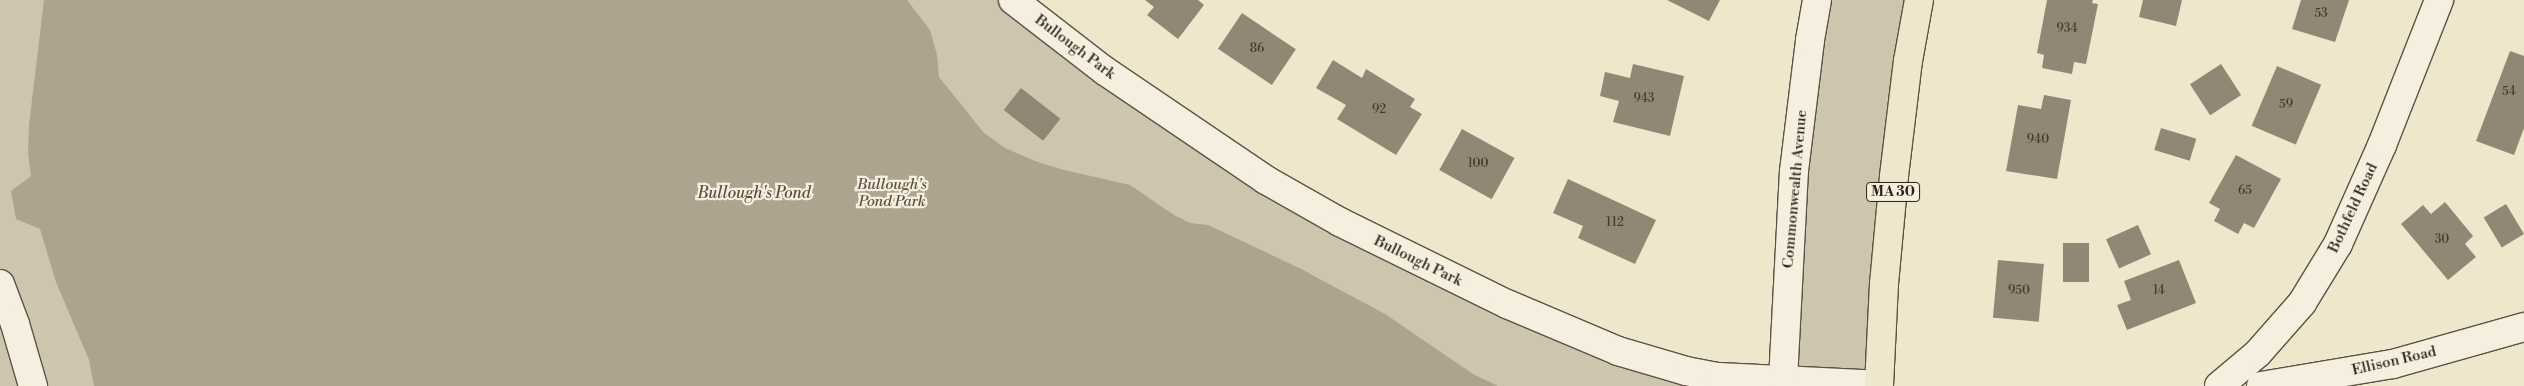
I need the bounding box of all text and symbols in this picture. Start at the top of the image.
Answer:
house number: 53 [2314,7,2328,21]
street label: Bullough Park [1031,11,1119,83]
house number: 934 [2056,22,2078,36]
house number: 86 [1250,42,1264,56]
house number: 54 [2502,85,2516,99]
house number: 943 [1634,92,1654,106]
house number: 59 [2279,98,2293,112]
house number: 92 [1372,103,1386,117]
street label: Commonwealth Avenue [1779,109,1811,269]
house number: 940 [2027,133,2049,147]
house number: 100 [1468,157,1488,171]
street label: Bothfeld Road [2324,160,2382,256]
park label: Bullough's Pond Park [857,175,927,210]
road number: MA 30 [1866,180,1920,203]
water label: Bullough's Pond [697,183,811,203]
house number: 65 [2238,184,2252,198]
house number: 112 [1606,216,1624,230]
street label: Bullough Park [1371,232,1465,290]
house number: 30 [2435,233,2449,247]
house number: 950 [2008,284,2030,298]
house number: 14 [2153,284,2165,298]
street label: Ellison Road [2350,343,2438,379]

